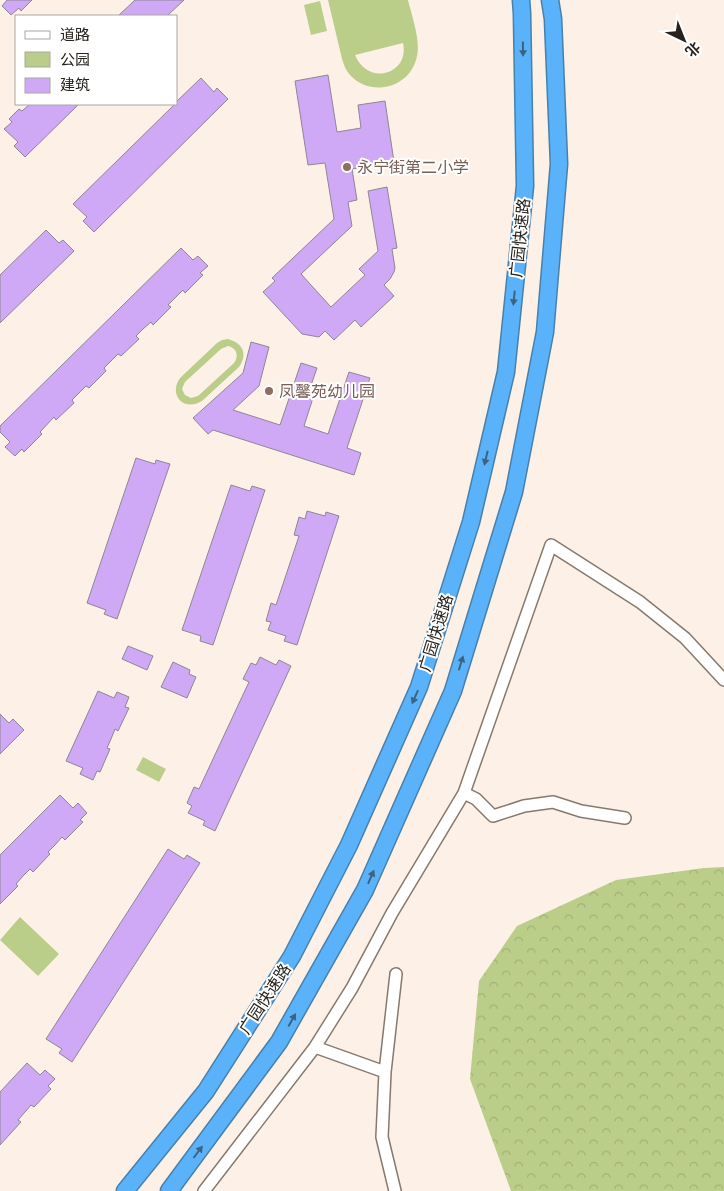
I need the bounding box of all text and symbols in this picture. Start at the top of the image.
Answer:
legend [15,15,178,105]
north arrow [659,15,709,65]
text: 道路 [60,25,90,45]
text: 北 [682,38,704,61]
one-way arrow [519,41,527,57]
text: 公园 [60,50,90,70]
text: 建筑 [60,75,90,95]
place label: 永宁街第二小学 [357,157,469,178]
marker: 永宁街第二小学 [341,161,353,173]
street label: 广园快速路 [505,197,535,279]
one-way arrow [510,290,518,306]
place label: 凤馨苑幼儿园 [279,381,375,402]
marker: 凤馨苑幼儿园 [263,385,275,397]
one-way arrow [482,450,490,465]
street label: 广园快速路 [414,592,458,674]
one-way arrow [458,656,466,671]
one-way arrow [410,690,418,704]
one-way arrow [367,870,375,884]
street label: 广园快速路 [234,960,296,1038]
one-way arrow [288,1013,297,1026]
one-way arrow [193,1145,203,1159]

